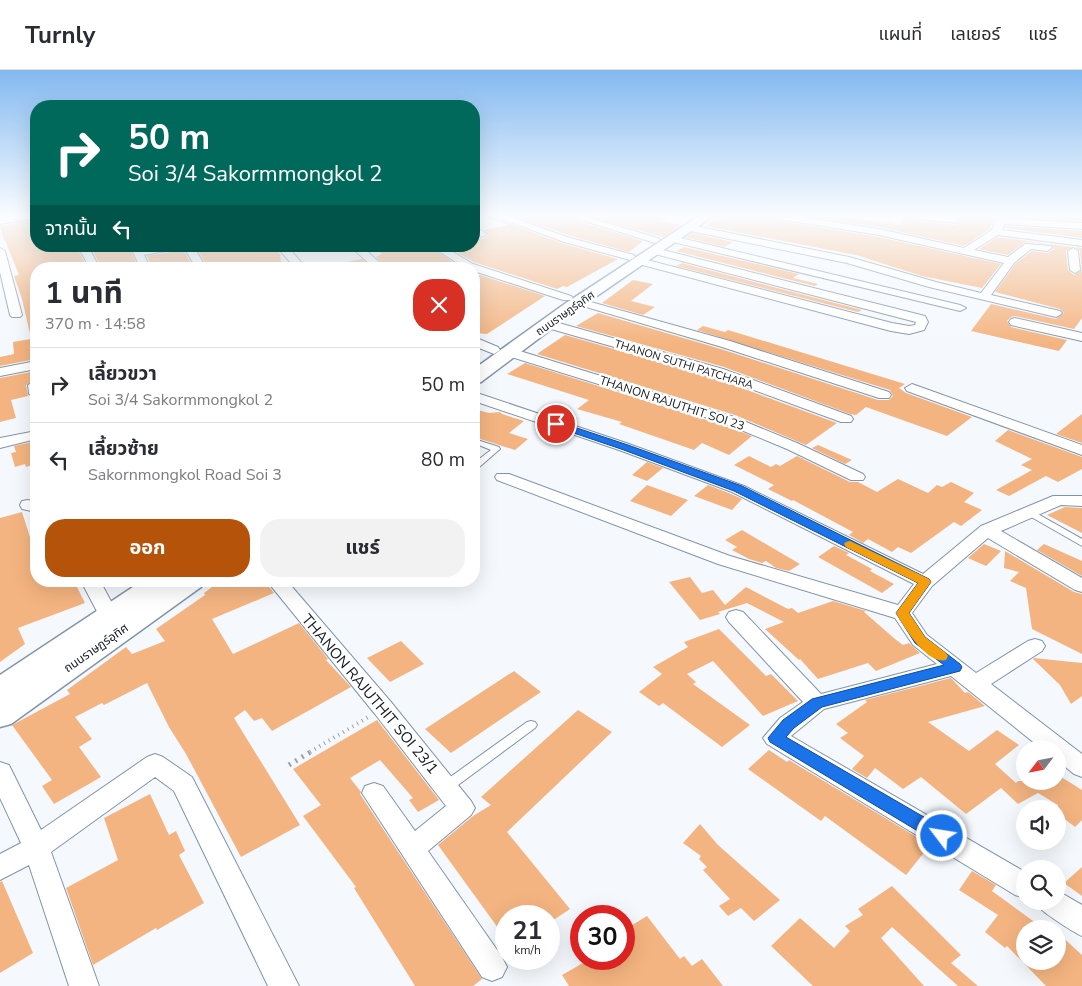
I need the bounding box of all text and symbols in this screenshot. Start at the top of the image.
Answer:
text: Turnly [25,19,95,51]
text: แผนที่ [878,22,922,46]
text: เลเยอร์ [950,22,1000,46]
text: แชร์ [1028,22,1057,46]
text: 50 m [128,114,210,161]
icon: right [45,120,110,185]
text: Soi 3/4 Sakormmongkol 2 [128,159,382,189]
icon: left [108,215,136,243]
text: จากนั้น [45,216,98,242]
text: 1 นาที [45,273,123,314]
button: close [413,279,465,331]
street label: ถนนราษฏร์อุทิศ [533,287,598,339]
text: 370 m · 14:58 [45,313,146,335]
street label: THANON SUTHI PATCHARA [613,336,755,393]
text: เลี้ยวขวา [88,361,157,387]
icon: right [45,371,73,399]
text: 50 m [421,372,465,398]
street label: THANON RAJUTHIT SOI 23 [597,372,747,434]
text: Soi 3/4 Sakormmongkol 2 [88,389,273,411]
pin [535,403,577,445]
icon: arrive [542,410,570,438]
text: เลี้ยวซ้าย [88,436,159,462]
icon: left [45,446,73,474]
text: 80 m [421,447,465,473]
text: Sakornmongkol Road Soi 3 [88,464,282,486]
button: ออก [45,519,250,577]
button: แชร์ [260,519,465,577]
street label: THANON RAJUTHIT SOI 23/1 [297,610,443,778]
street label: ถนนราษฏร์อุทิศ [61,620,131,676]
north arrow [1016,740,1066,790]
map controls [1016,740,1066,970]
button: sound [1016,800,1066,850]
position arrow [915,809,967,861]
button: search [1016,860,1066,910]
speed limit sign: 30 [570,905,635,970]
text: 21 [512,914,543,948]
button: layers [1016,920,1066,970]
text: km/h [514,942,541,958]

